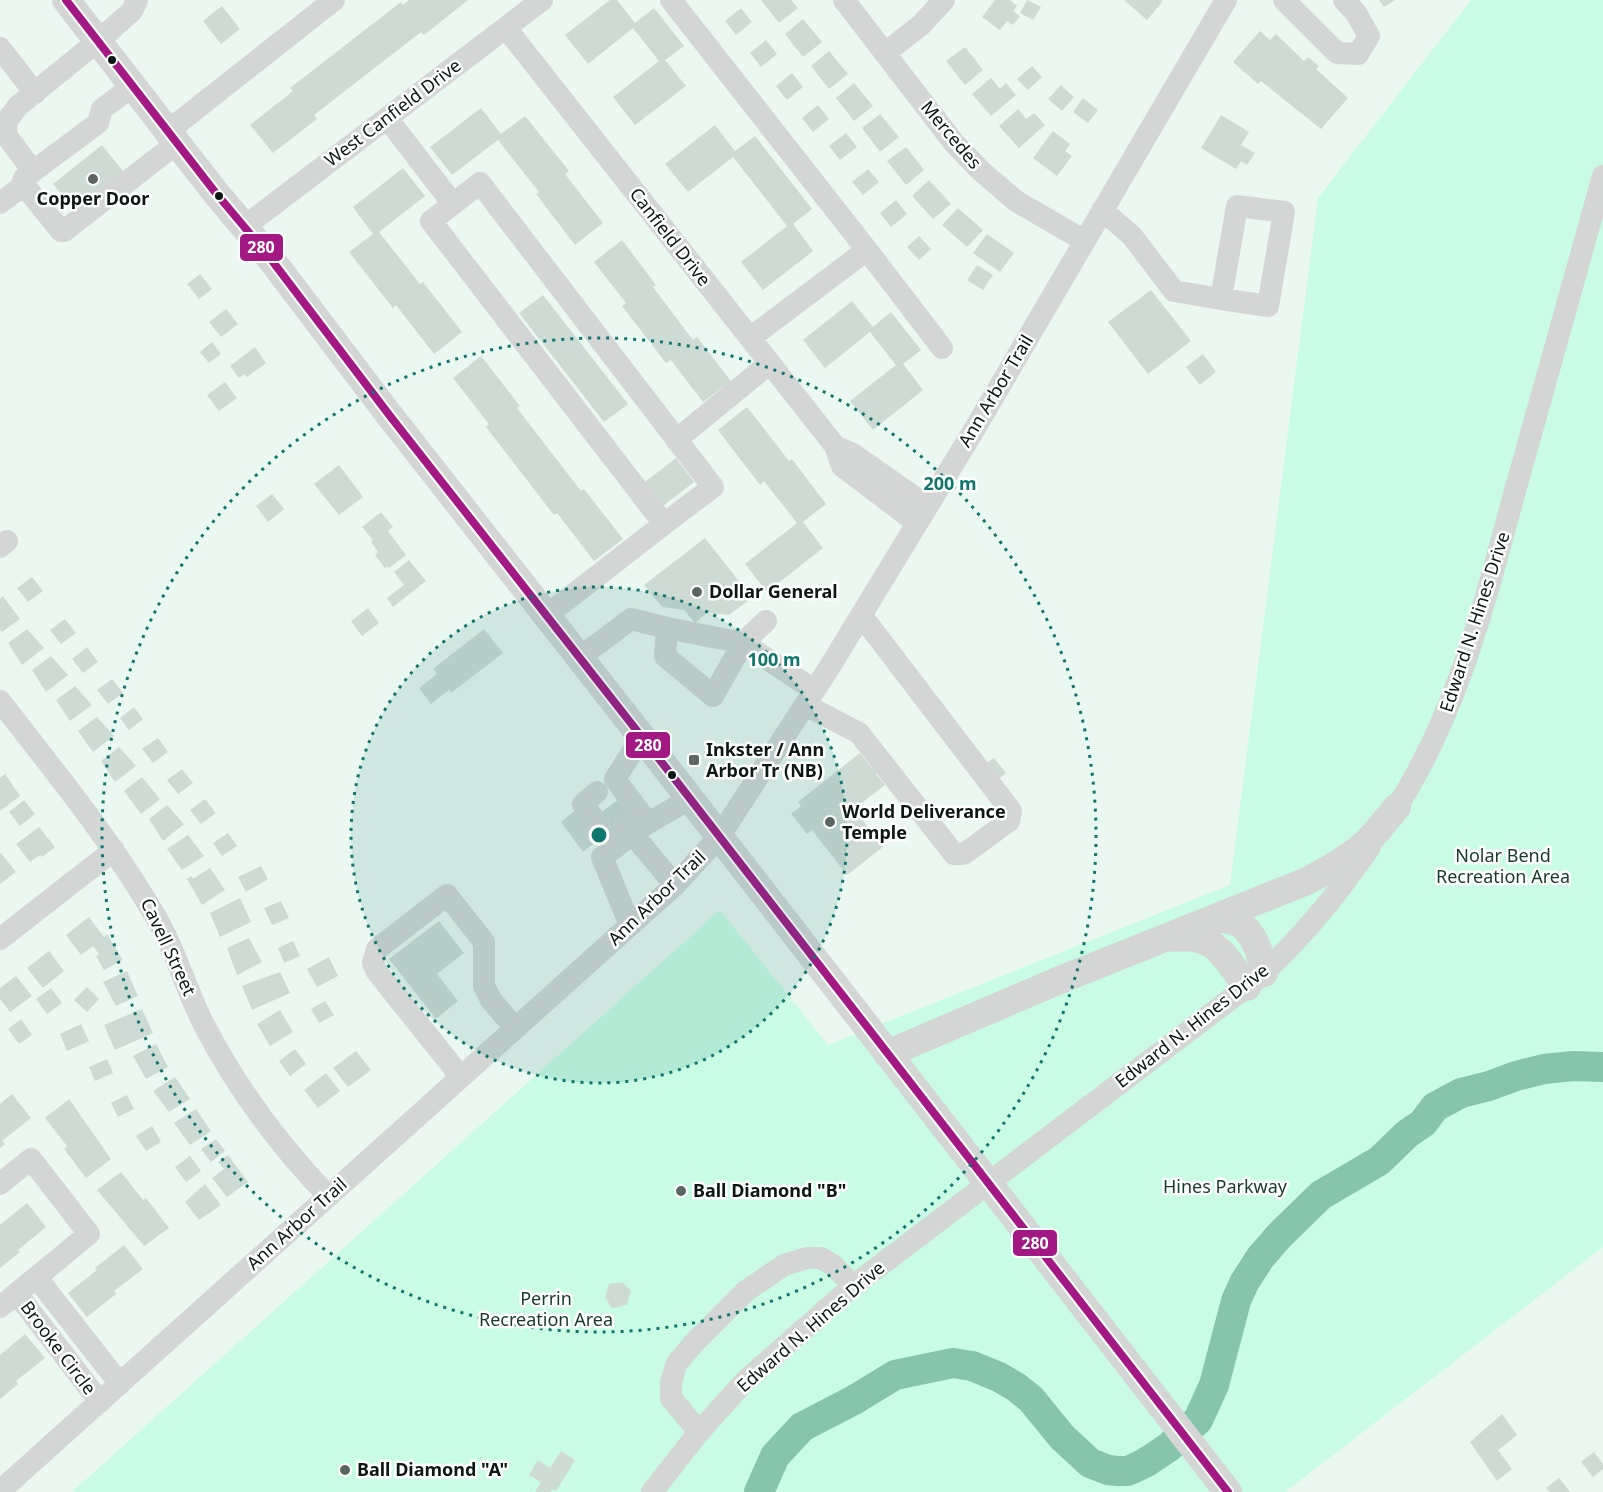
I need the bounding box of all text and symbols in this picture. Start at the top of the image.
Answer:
street label: West Canfield Drive [319,53,465,171]
unlabelled marker [106,54,118,66]
street label: Mercedes [916,95,987,174]
marker: Copper Door [86,172,100,186]
street label: Canfield Drive [625,182,717,290]
place label: Copper Door [37,186,149,210]
unlabelled marker [213,190,225,202]
line badge: 280 [239,233,284,262]
text: 280 [247,236,275,258]
street label: Ann Arbor Trail [952,330,1038,451]
text: 200 m [923,471,977,495]
street label: Edward N. Hines Drive [1434,528,1515,715]
place label: Dollar General [709,579,838,603]
marker: Dollar General [690,585,704,599]
text: 100 m [747,647,801,671]
line badge: 280 [625,731,671,759]
text: 280 [634,734,662,756]
place label: Inkster / Ann Arbor Tr (NB) [706,737,824,782]
marker: Inkster / Ann Arbor Tr (NB) [687,753,701,767]
unlabelled marker [666,769,678,781]
place label: World Deliverance Temple [842,799,1006,844]
marker: World Deliverance Temple [823,815,837,829]
centre of rings [589,825,609,845]
park label: Nolar Bend Recreation Area [1436,843,1570,888]
street label: Ann Arbor Trail [602,845,710,950]
street label: Cavell Street [136,894,202,1000]
street label: Edward N. Hines Drive [1110,958,1273,1093]
street label: Ann Arbor Trail [241,1172,352,1275]
park label: Hines Parkway [1163,1174,1288,1198]
place label: Ball Diamond "B" [693,1178,846,1202]
marker: Ball Diamond "B" [674,1184,688,1198]
line badge: 280 [1012,1229,1058,1257]
text: 280 [1021,1232,1049,1254]
street label: Edward N. Hines Drive [731,1255,889,1397]
park label: Perrin Recreation Area [479,1286,613,1331]
street label: Brooke Circle [16,1296,102,1399]
place label: Ball Diamond "A" [357,1457,508,1481]
marker: Ball Diamond "A" [338,1463,352,1477]

